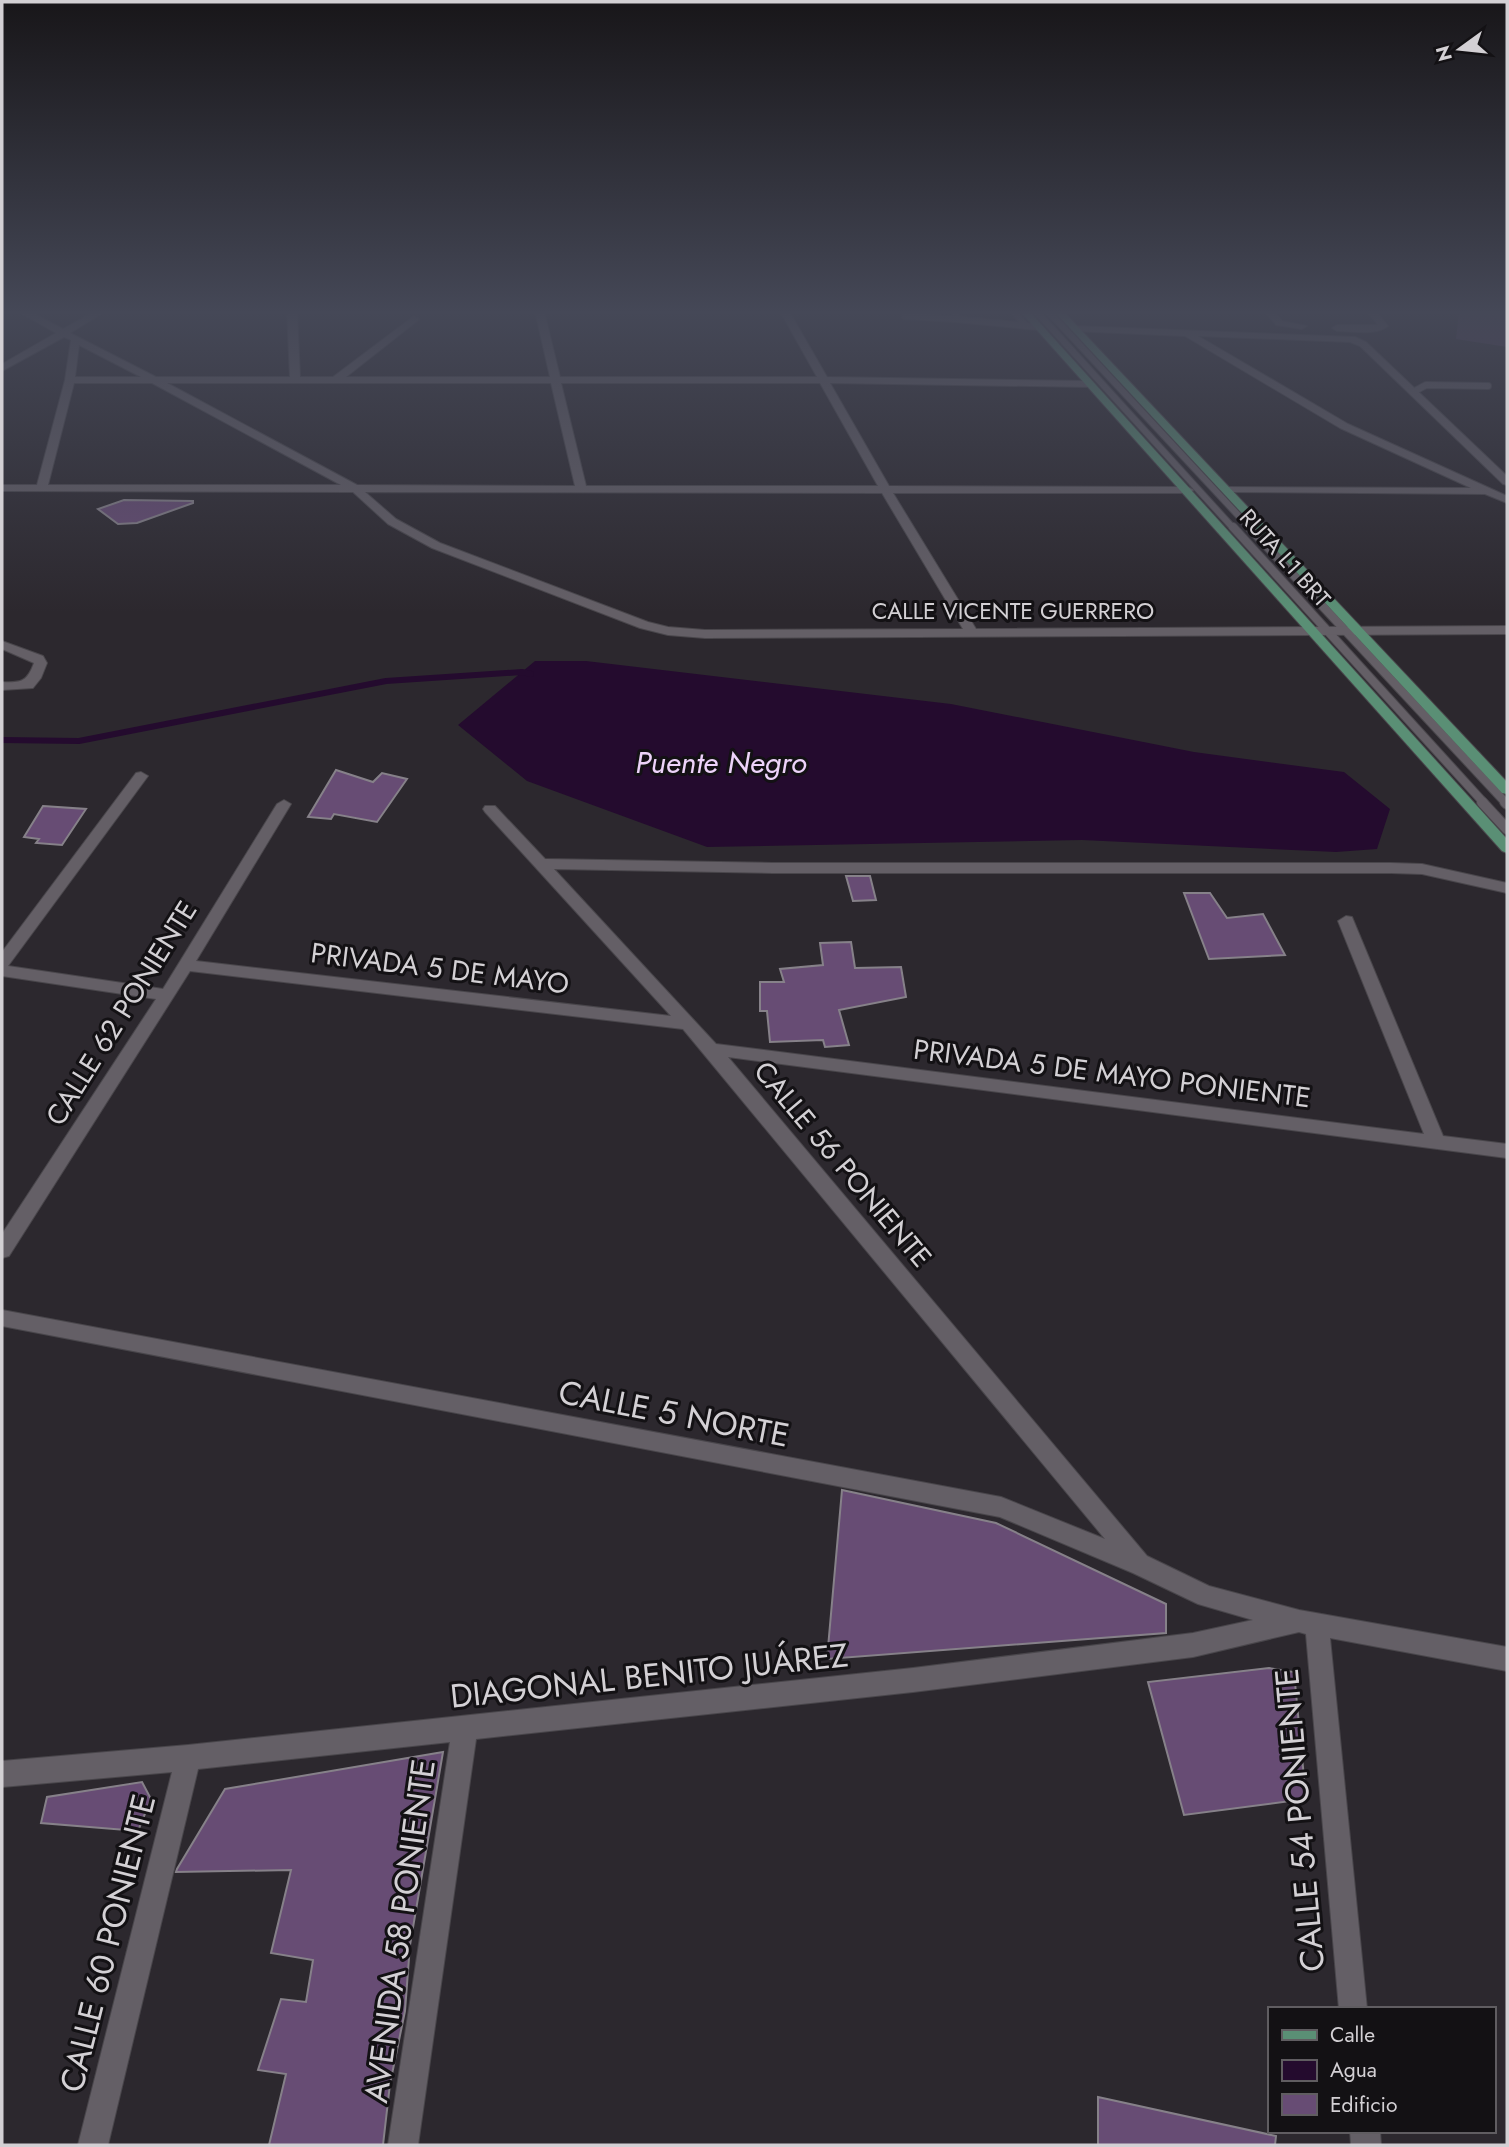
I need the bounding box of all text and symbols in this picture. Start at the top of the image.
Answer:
north arrow [1425,14,1495,84]
text: N [1429,42,1459,64]
street label: RUTA L1 BRT [1232,501,1339,615]
street label: CALLE VICENTE GUERRERO [872,594,1154,628]
water label: Puente Negro [635,741,807,784]
street label: CALLE 62 PONIENTE [36,893,207,1134]
street label: PRIVADA 5 DE MAYO [309,932,571,1005]
street label: PRIVADA 5 DE MAYO PONIENTE [911,1029,1313,1118]
street label: CALLE 56 PONIENTE [744,1052,941,1276]
street label: CALLE 5 NORTE [555,1368,793,1459]
street label: DIAGONAL BENITO JUÁREZ [448,1631,850,1720]
street label: CALLE 54 PONIENTE [1263,1666,1336,1974]
street label: AVENIDA 58 PONIENTE [352,1756,447,2106]
street label: CALLE 60 PONIENTE [48,1789,167,2097]
legend [1268,2007,1495,2133]
text: Calle [1330,2020,1375,2050]
text: Agua [1330,2055,1377,2085]
text: Edificio [1330,2090,1397,2120]

